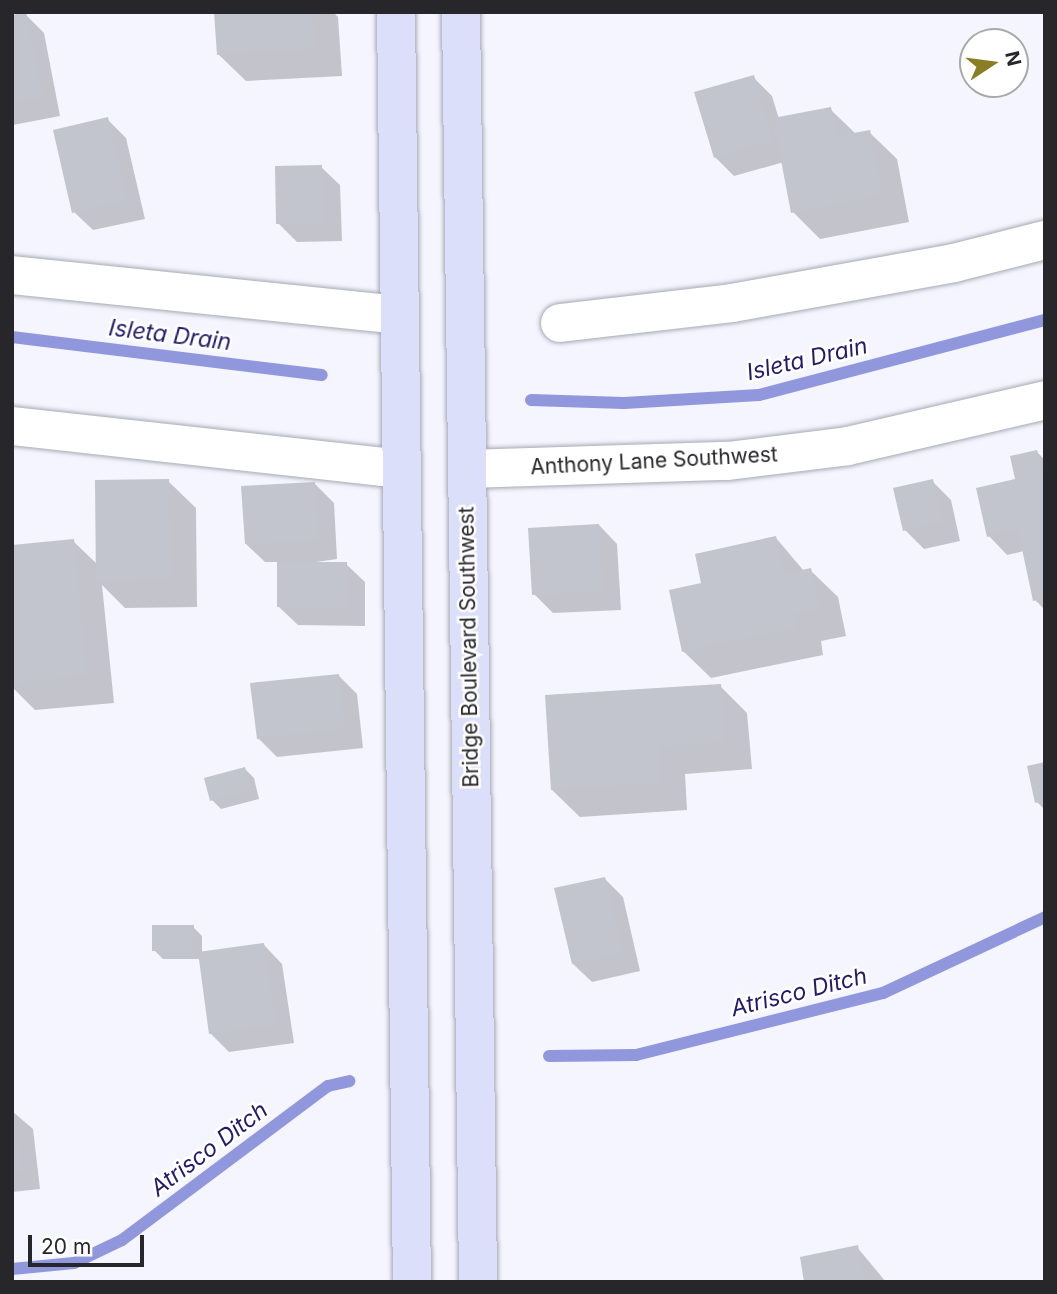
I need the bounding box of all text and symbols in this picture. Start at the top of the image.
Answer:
north arrow [959,28,1029,98]
text: N [1000,49,1026,68]
water label: Isleta Drain [107,314,233,356]
water label: Isleta Drain [744,332,870,386]
street label: Anthony Lane Southwest [530,442,778,480]
street label: Bridge Boulevard Southwest [454,506,484,788]
water label: Atrisco Ditch [728,962,870,1022]
water label: Atrisco Ditch [145,1096,273,1202]
scale bar [32,1220,147,1264]
text: 20 m [41,1234,91,1259]

